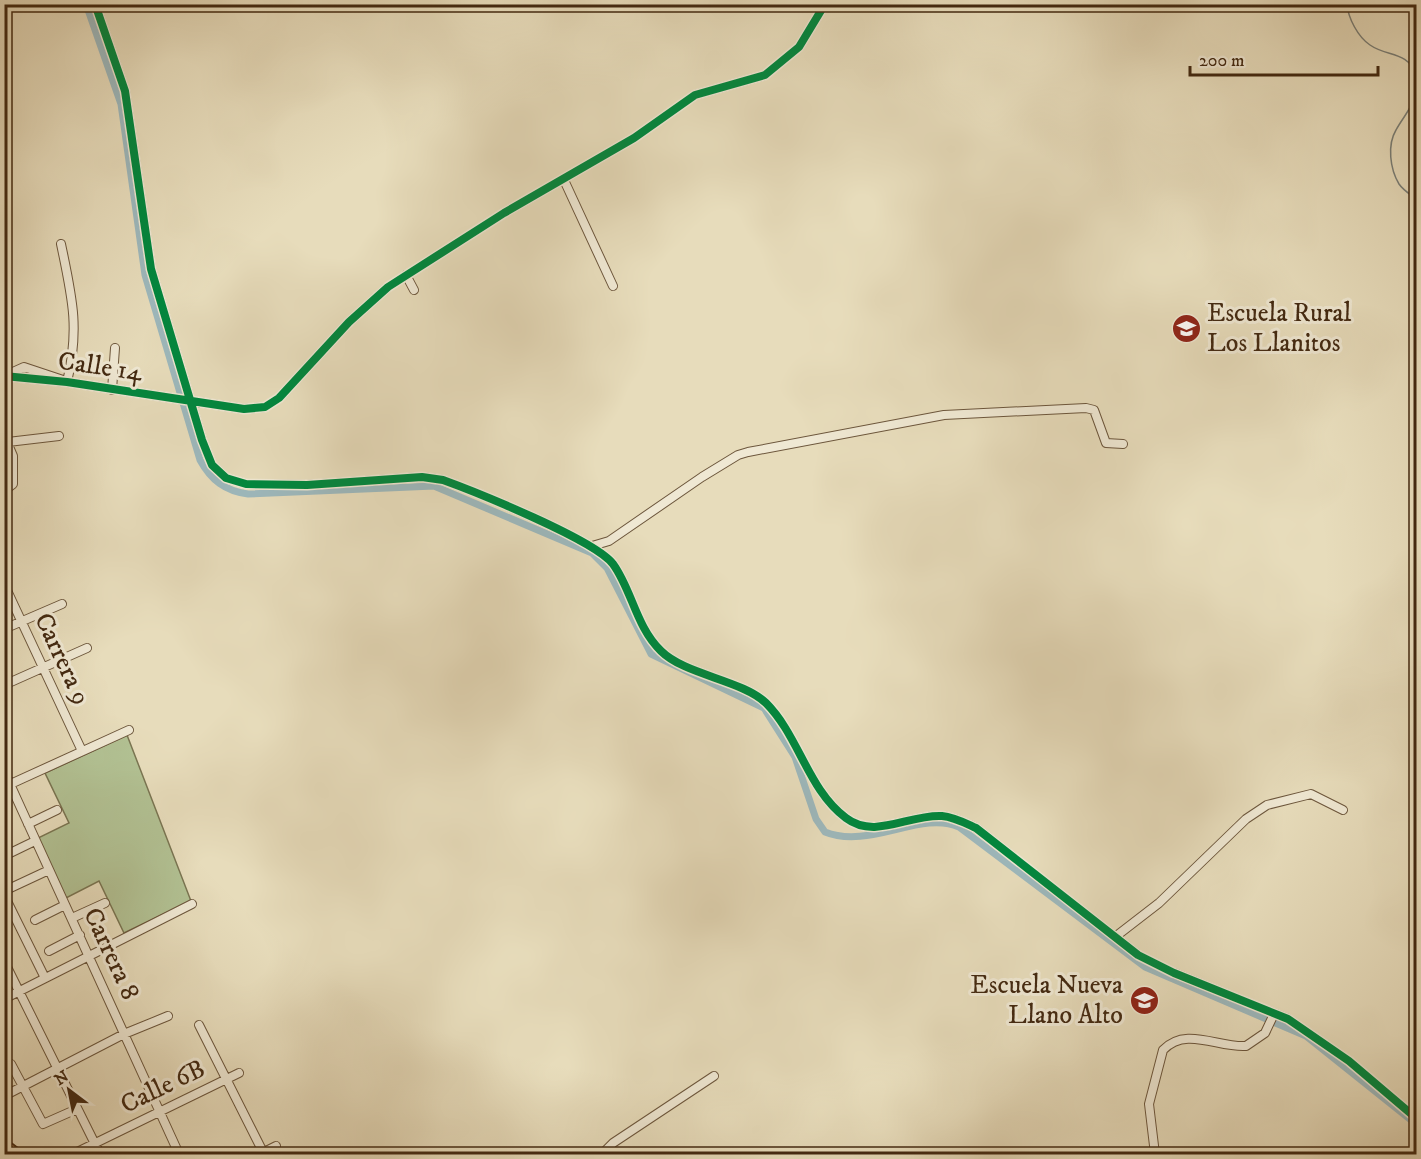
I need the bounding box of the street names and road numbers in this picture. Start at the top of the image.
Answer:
street label: Calle 14 [56,345,145,389]
street label: Carrera 9 [26,608,98,710]
street label: Carrera 8 [75,903,147,1005]
street label: Calle 6B [115,1052,211,1122]

